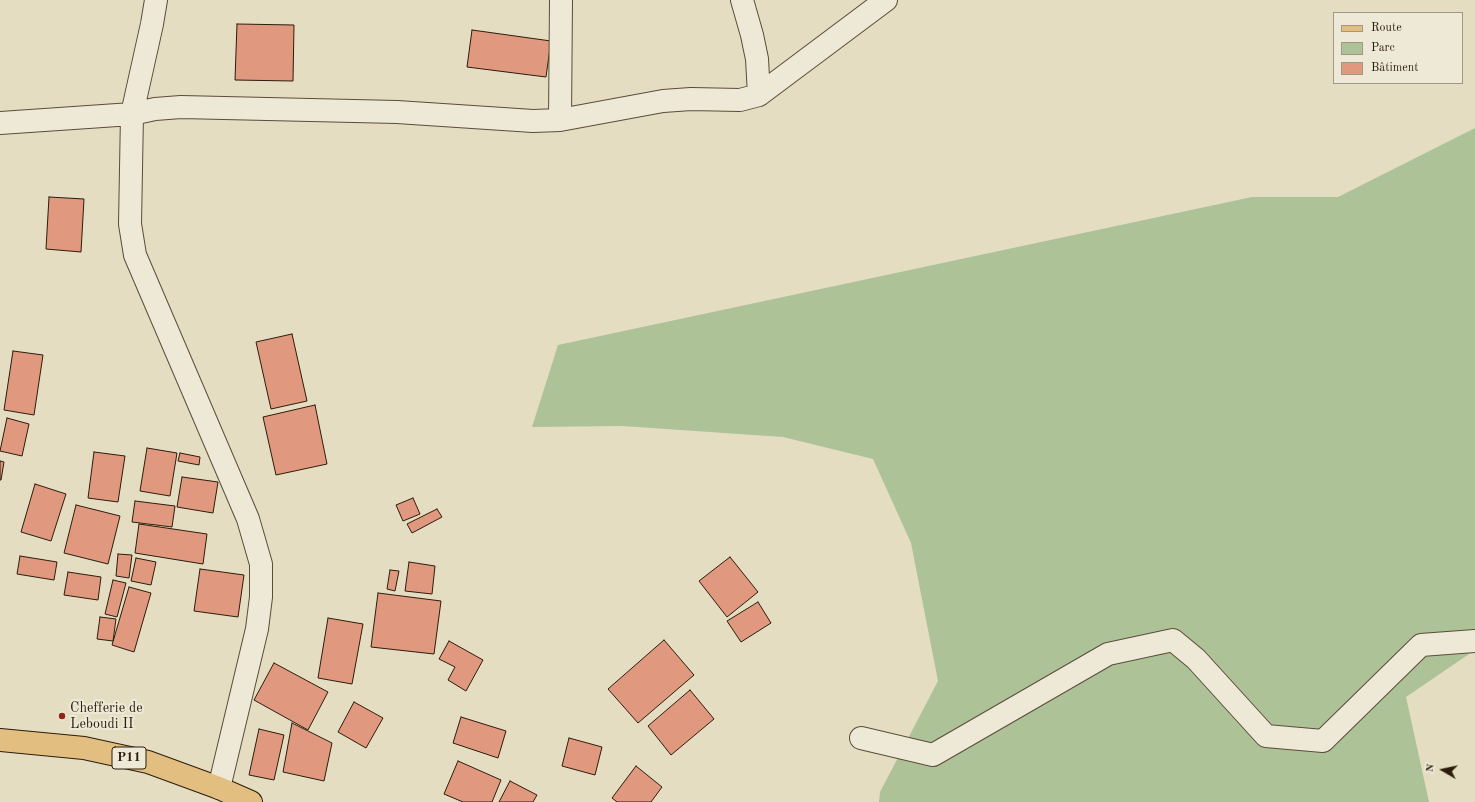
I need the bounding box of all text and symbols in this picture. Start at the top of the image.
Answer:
legend [1333,12,1463,84]
text: Route [1371,22,1402,34]
text: Parc [1371,42,1395,54]
text: Bâtiment [1371,62,1418,74]
place label: Chefferie de Leboudi II [70,700,143,732]
marker: Chefferie de Leboudi II [57,711,67,721]
road number: P11 [112,747,146,769]
north arrow [1423,750,1463,790]
text: N [1425,763,1437,773]

